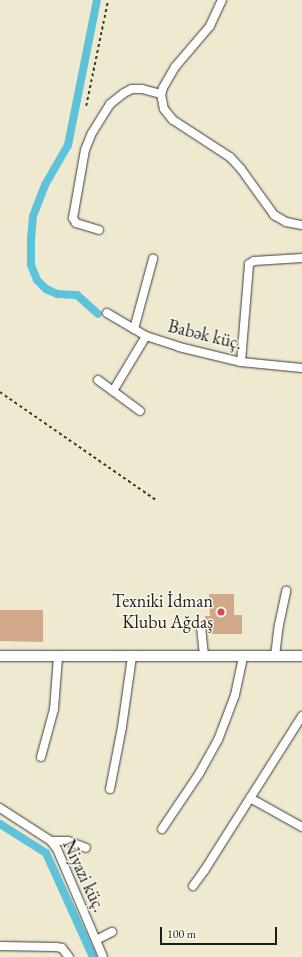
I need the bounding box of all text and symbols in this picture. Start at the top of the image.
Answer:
street label: Babək küç. [166,315,244,355]
place label: Texniki İdman Klubu Ağdaş [112,591,213,634]
marker: Texniki İdman Klubu Ağdaş [216,607,226,617]
street label: Niyazi küç. [58,836,110,916]
scale bar [162,919,279,945]
text: 100 m [167,926,196,942]

